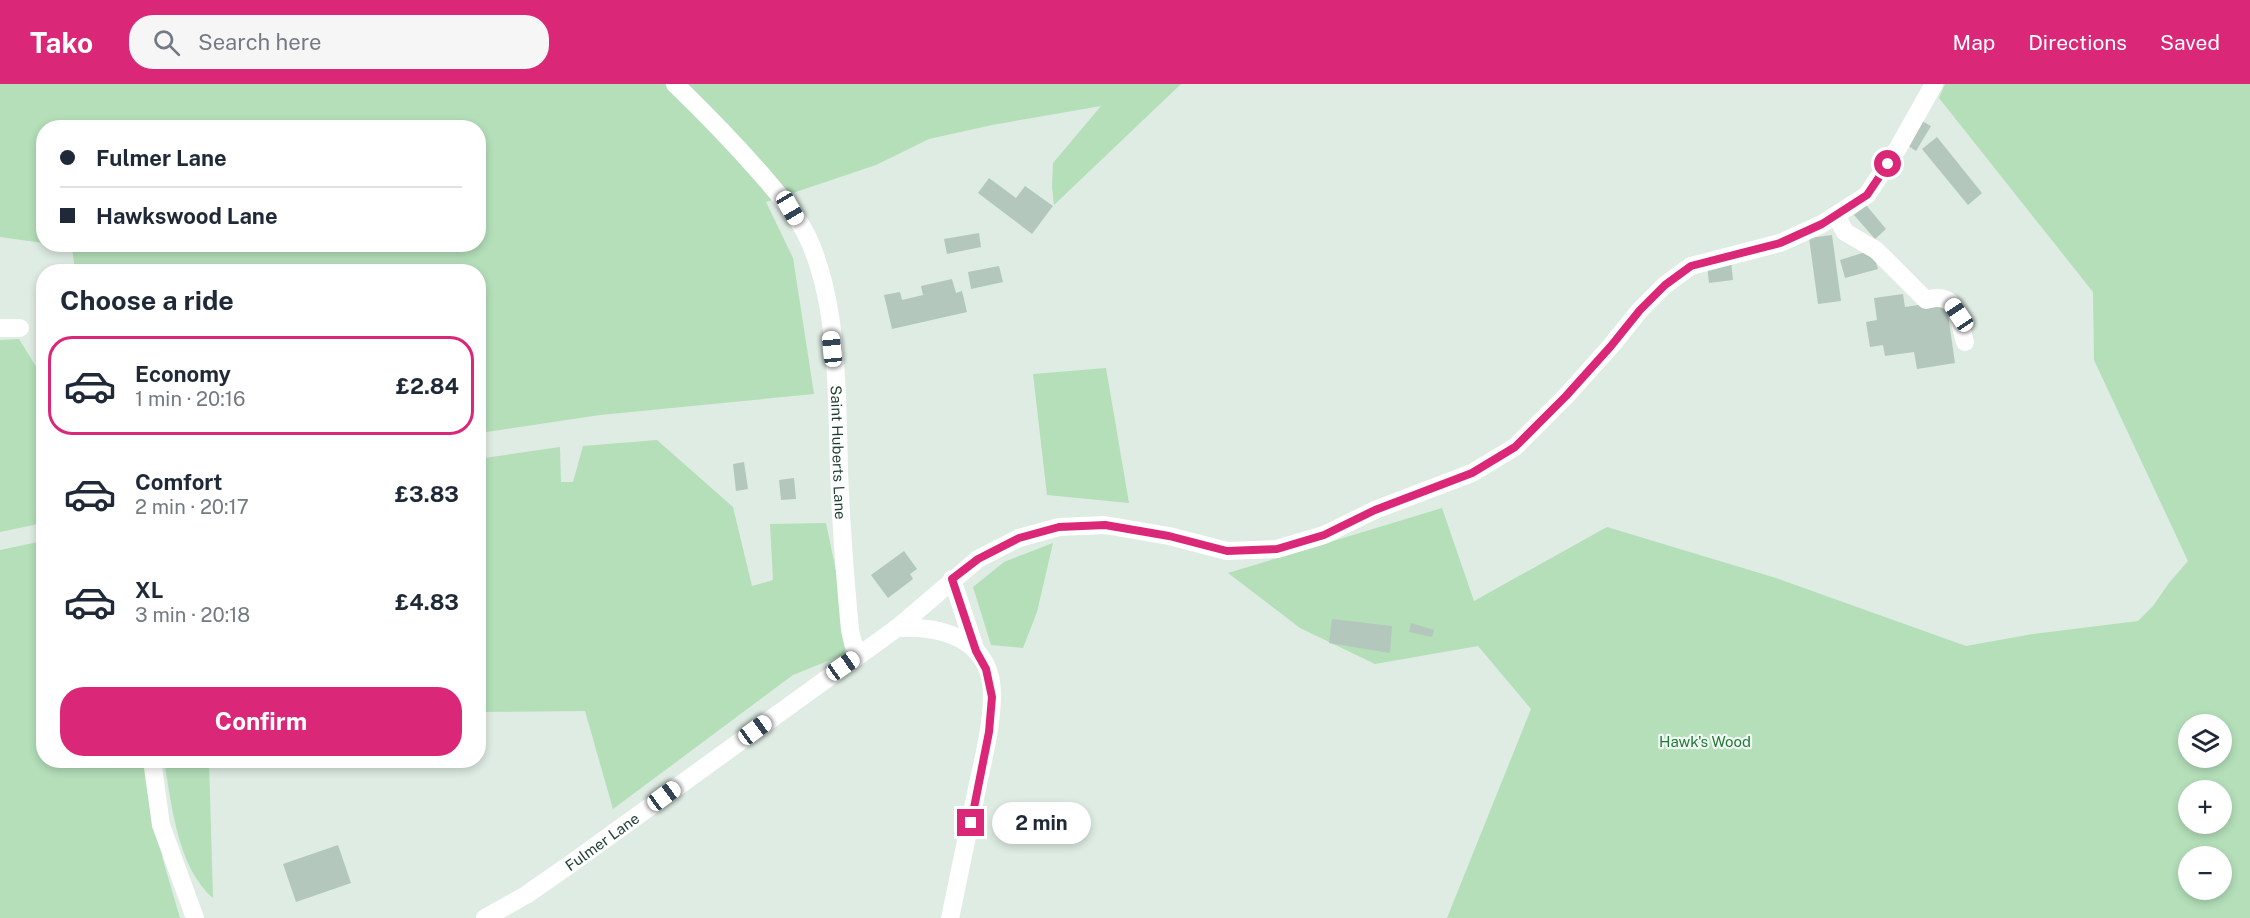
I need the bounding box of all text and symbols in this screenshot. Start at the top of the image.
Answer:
search box [129,15,549,69]
text: Tako [30,26,93,59]
icon: search [150,26,183,59]
text: Search here [198,29,322,55]
text: Map [1953,30,1995,55]
text: Directions [2028,30,2127,55]
text: Saved [2160,30,2220,55]
text: Fulmer Lane [96,145,227,171]
route start [1874,150,1901,177]
car [773,188,807,228]
text: Hawkswood Lane [96,203,278,229]
text: Choose a ride [60,284,234,316]
car [1941,295,1977,335]
car [821,330,843,368]
icon: car [63,359,117,413]
text: Economy [135,361,231,387]
text: £2.84 [396,373,459,399]
street label: Saint Huberts Lane [828,385,850,520]
text: 1 min · 20:16 [135,387,245,411]
icon: car [63,467,117,521]
text: Comfort [135,469,222,495]
text: £3.83 [395,481,459,507]
text: 2 min · 20:17 [135,495,249,519]
icon: car [63,575,117,629]
text: XL [135,577,163,603]
text: £4.83 [395,589,459,615]
text: 3 min · 20:18 [135,603,250,627]
car [823,648,863,684]
button: Confirm [60,687,462,756]
car [735,712,775,748]
map controls [2178,714,2232,900]
button: layers [2178,714,2232,768]
park label: Hawk's Wood [1659,733,1751,750]
car [644,778,684,814]
button: + [2178,780,2232,834]
callout: 2 min [992,802,1091,844]
street label: Fulmer Lane [562,809,642,874]
route end [957,809,984,836]
text: 2 min [1015,811,1068,835]
button: − [2178,846,2232,900]

